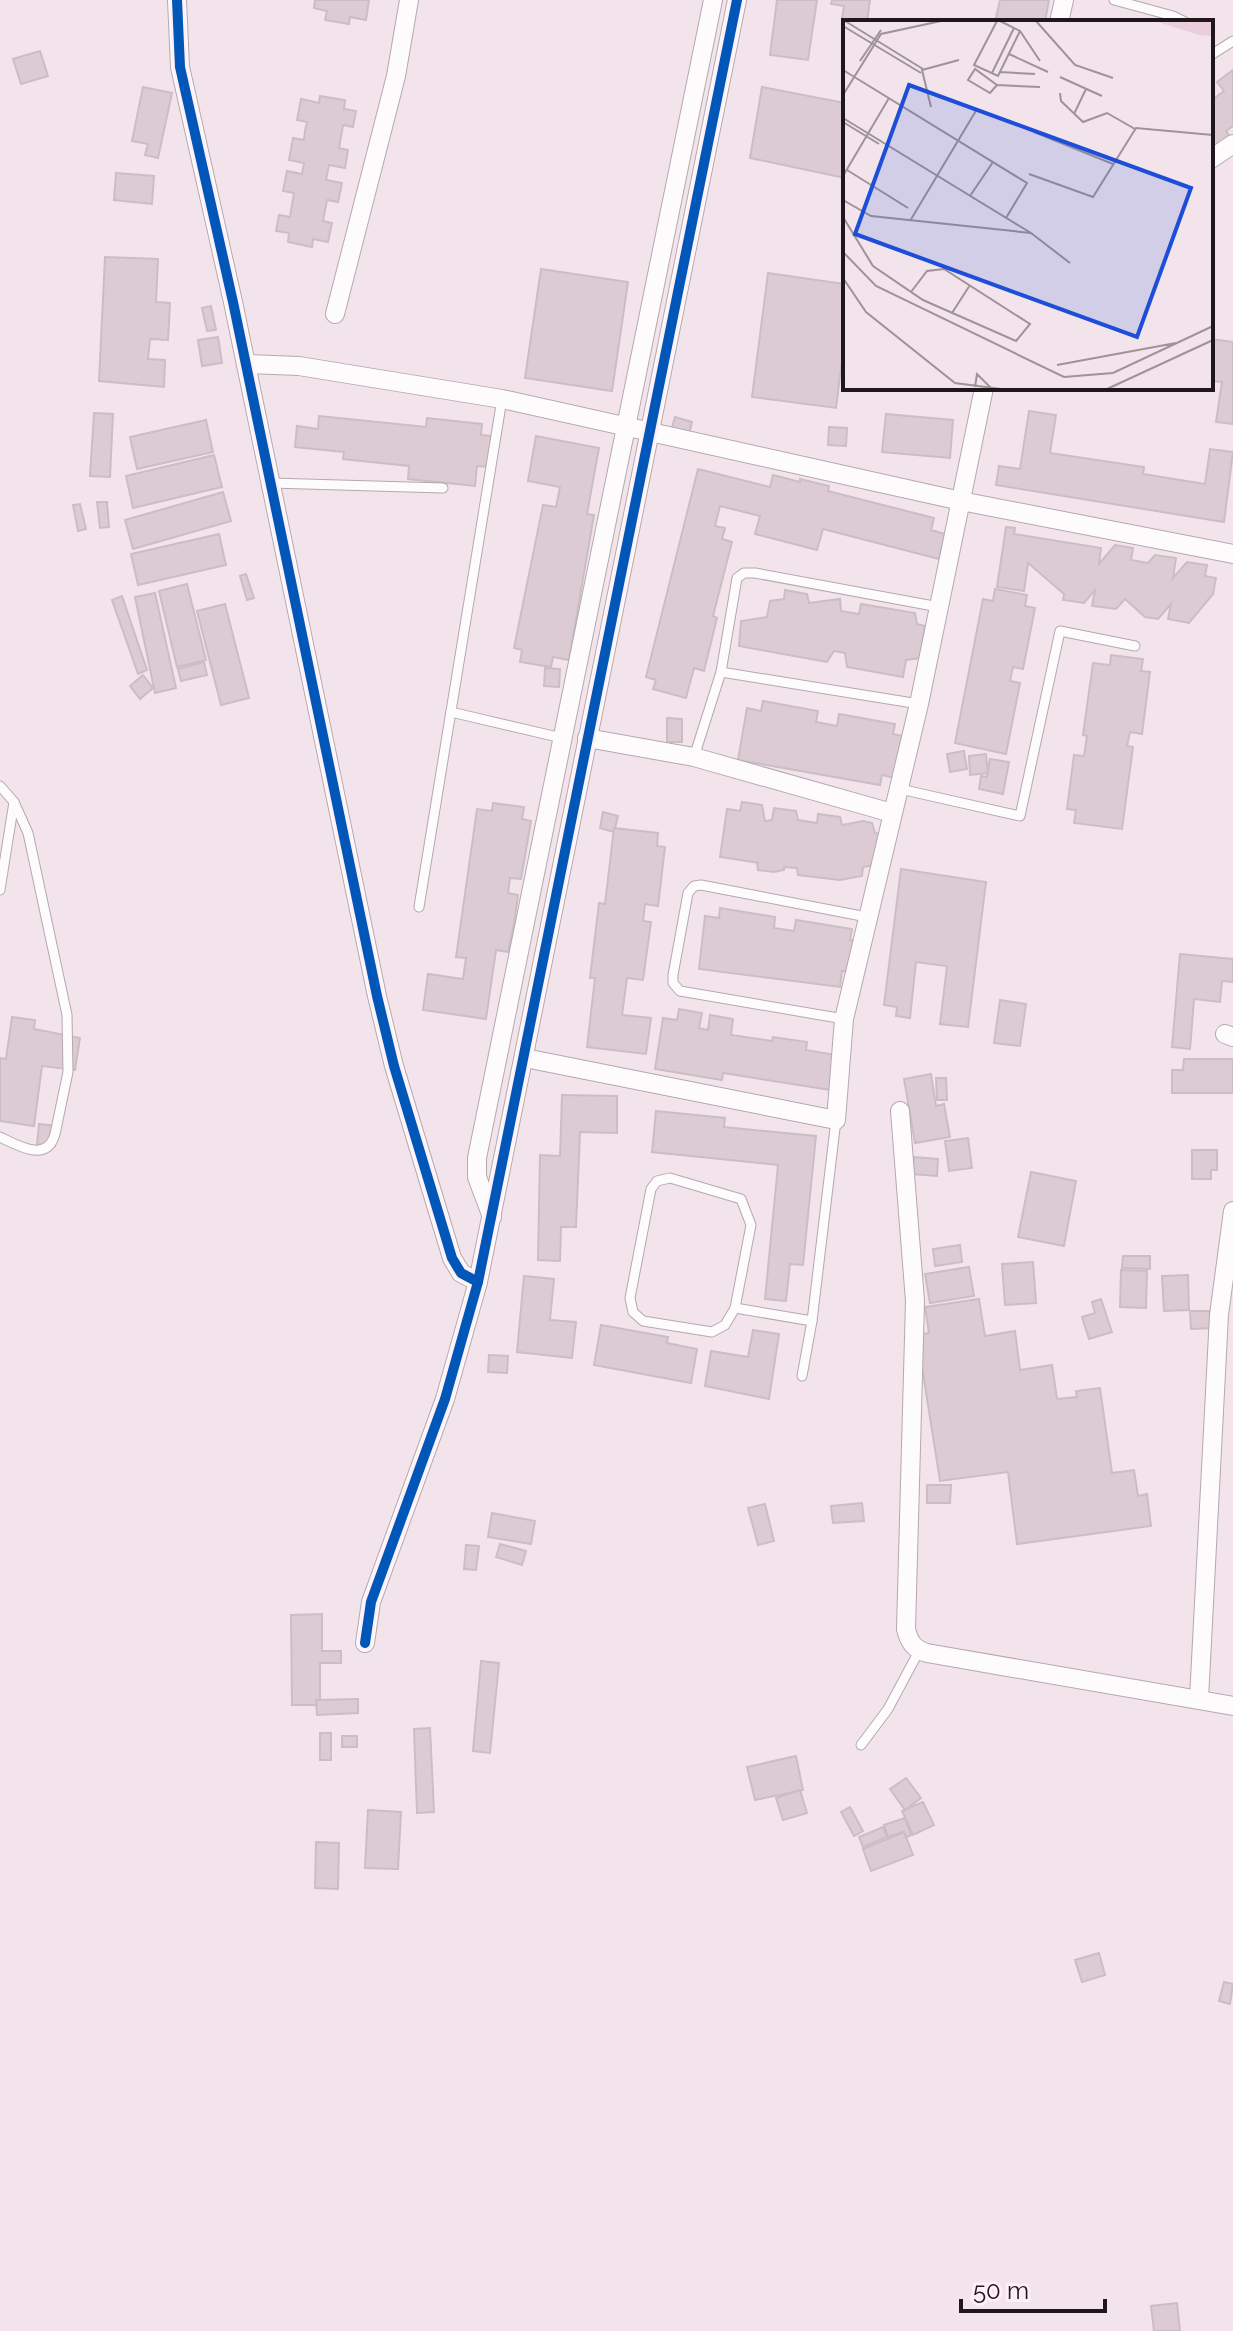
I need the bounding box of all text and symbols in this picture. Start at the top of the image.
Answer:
inset map [843,20,1213,390]
scale bar [961,2263,1105,2313]
text: 50 m [973,2276,1029,2305]

